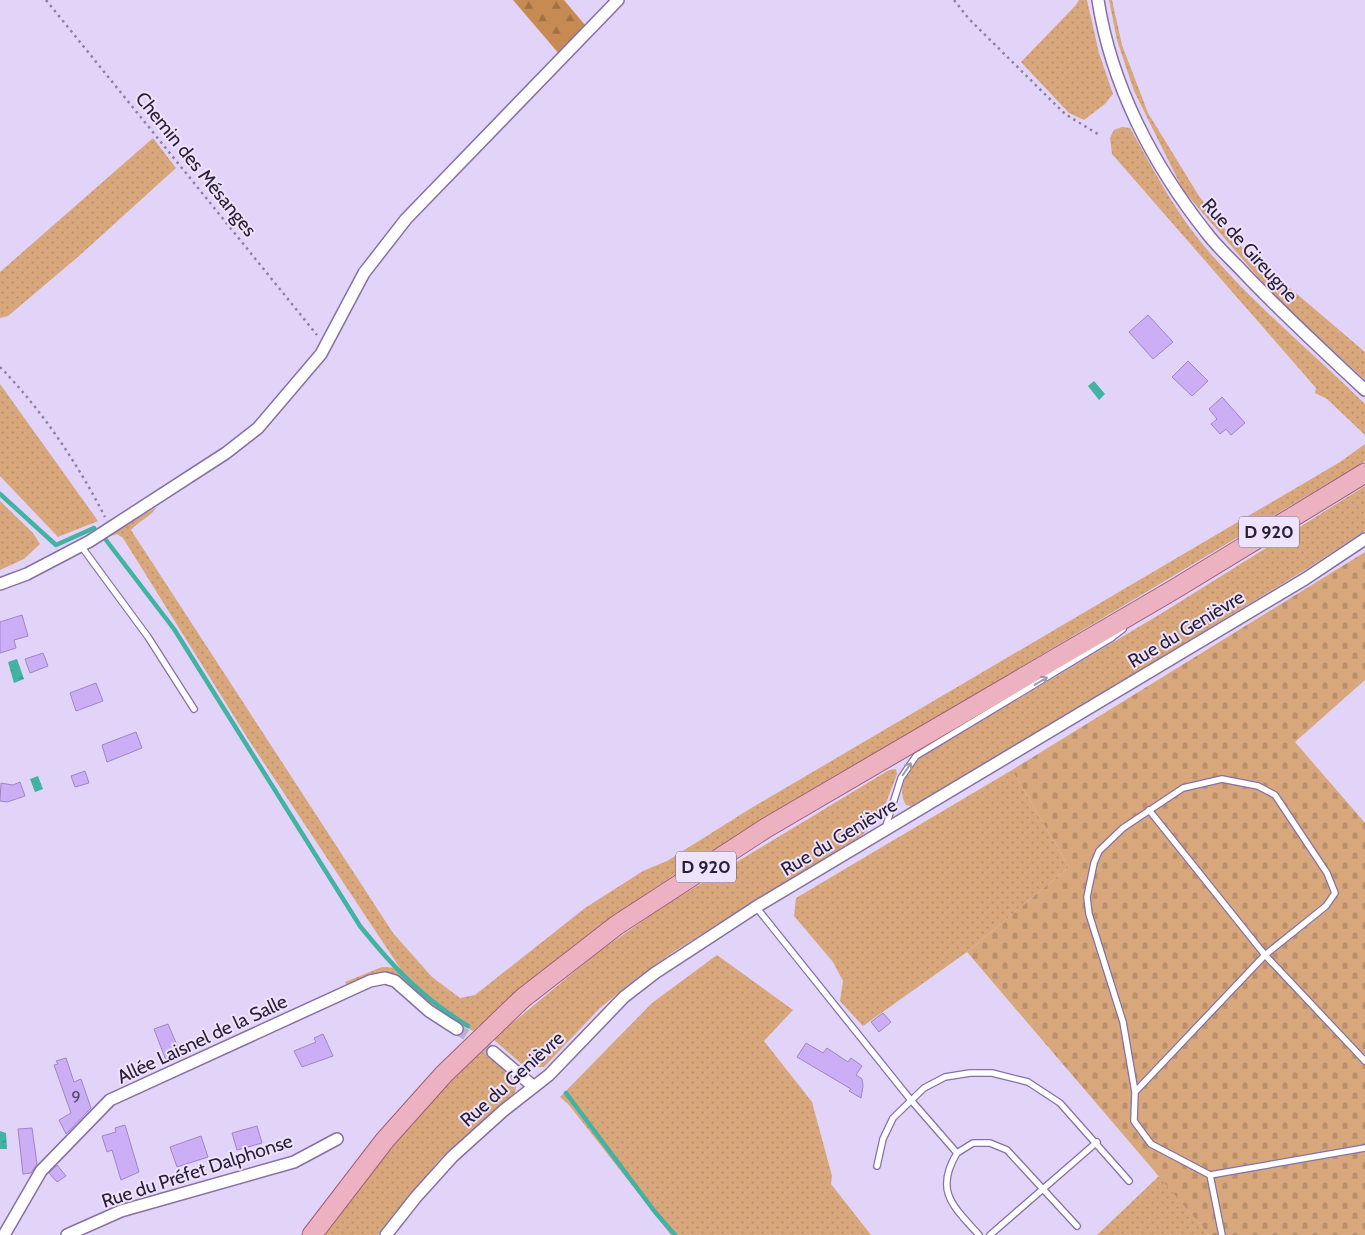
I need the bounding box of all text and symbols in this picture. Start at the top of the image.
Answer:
street label: Chemin des Mésanges [131,87,261,241]
street label: Rue de Gireugne [1197,193,1303,307]
road number: D 920 [1239,516,1299,548]
street label: Rue du Genièvre [1124,585,1249,673]
one-way arrow [1034,675,1048,685]
one-way arrow [902,763,912,777]
street label: Rue du Genièvre [777,793,902,881]
road number: D 920 [676,852,736,882]
street label: Allée Laisnel de la Salle [113,989,291,1089]
street label: Rue du Genièvre [455,1026,569,1132]
house number: 9 [71,1087,81,1106]
street label: Rue du Préfet Dalphonse [99,1129,296,1213]

